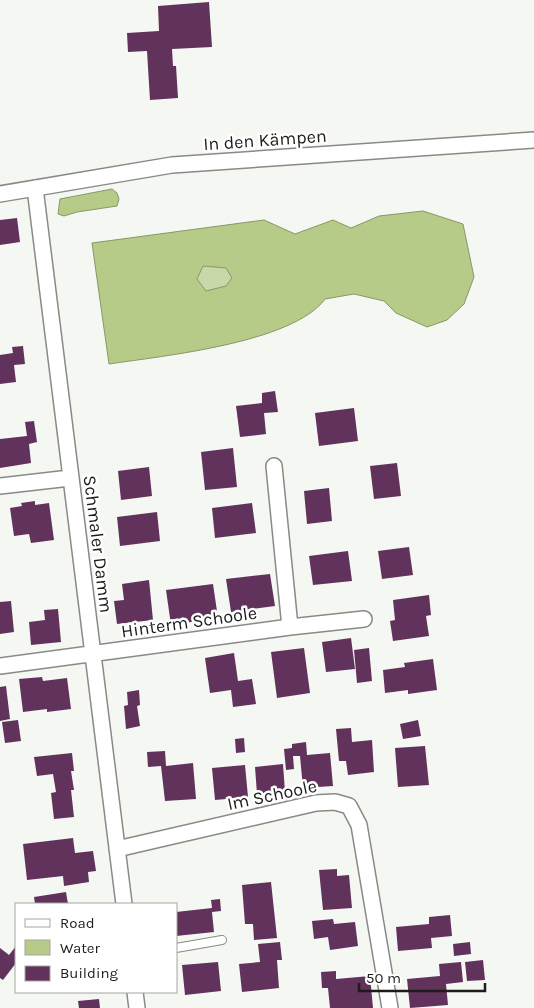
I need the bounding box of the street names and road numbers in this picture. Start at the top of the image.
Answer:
street label: In den Kämpen [203,125,327,155]
street label: Schmaler Damm [79,474,117,614]
street label: Hinterm Schoole [120,602,258,642]
street label: Im Schoole [225,775,319,815]

